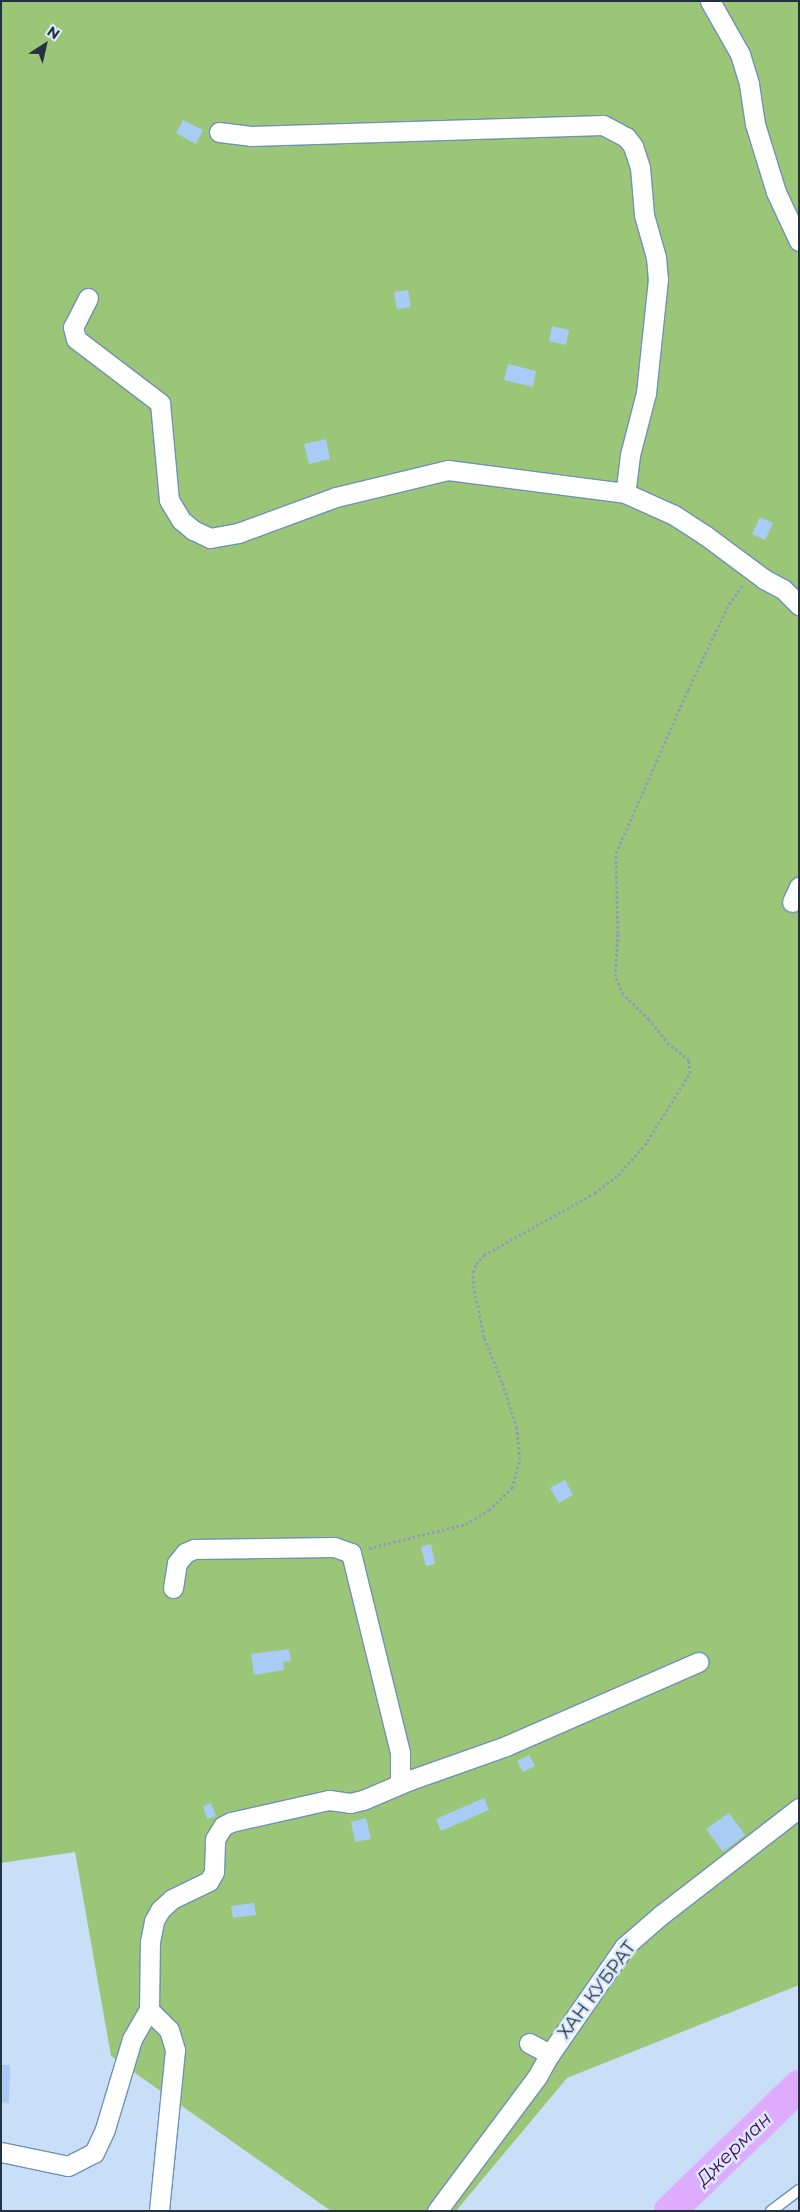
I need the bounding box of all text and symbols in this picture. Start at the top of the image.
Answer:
north arrow [20,20,70,70]
text: N [44,22,63,43]
street label: ХАН КУБРАТ [553,1937,641,2043]
water label: Джерман [692,2108,776,2190]

